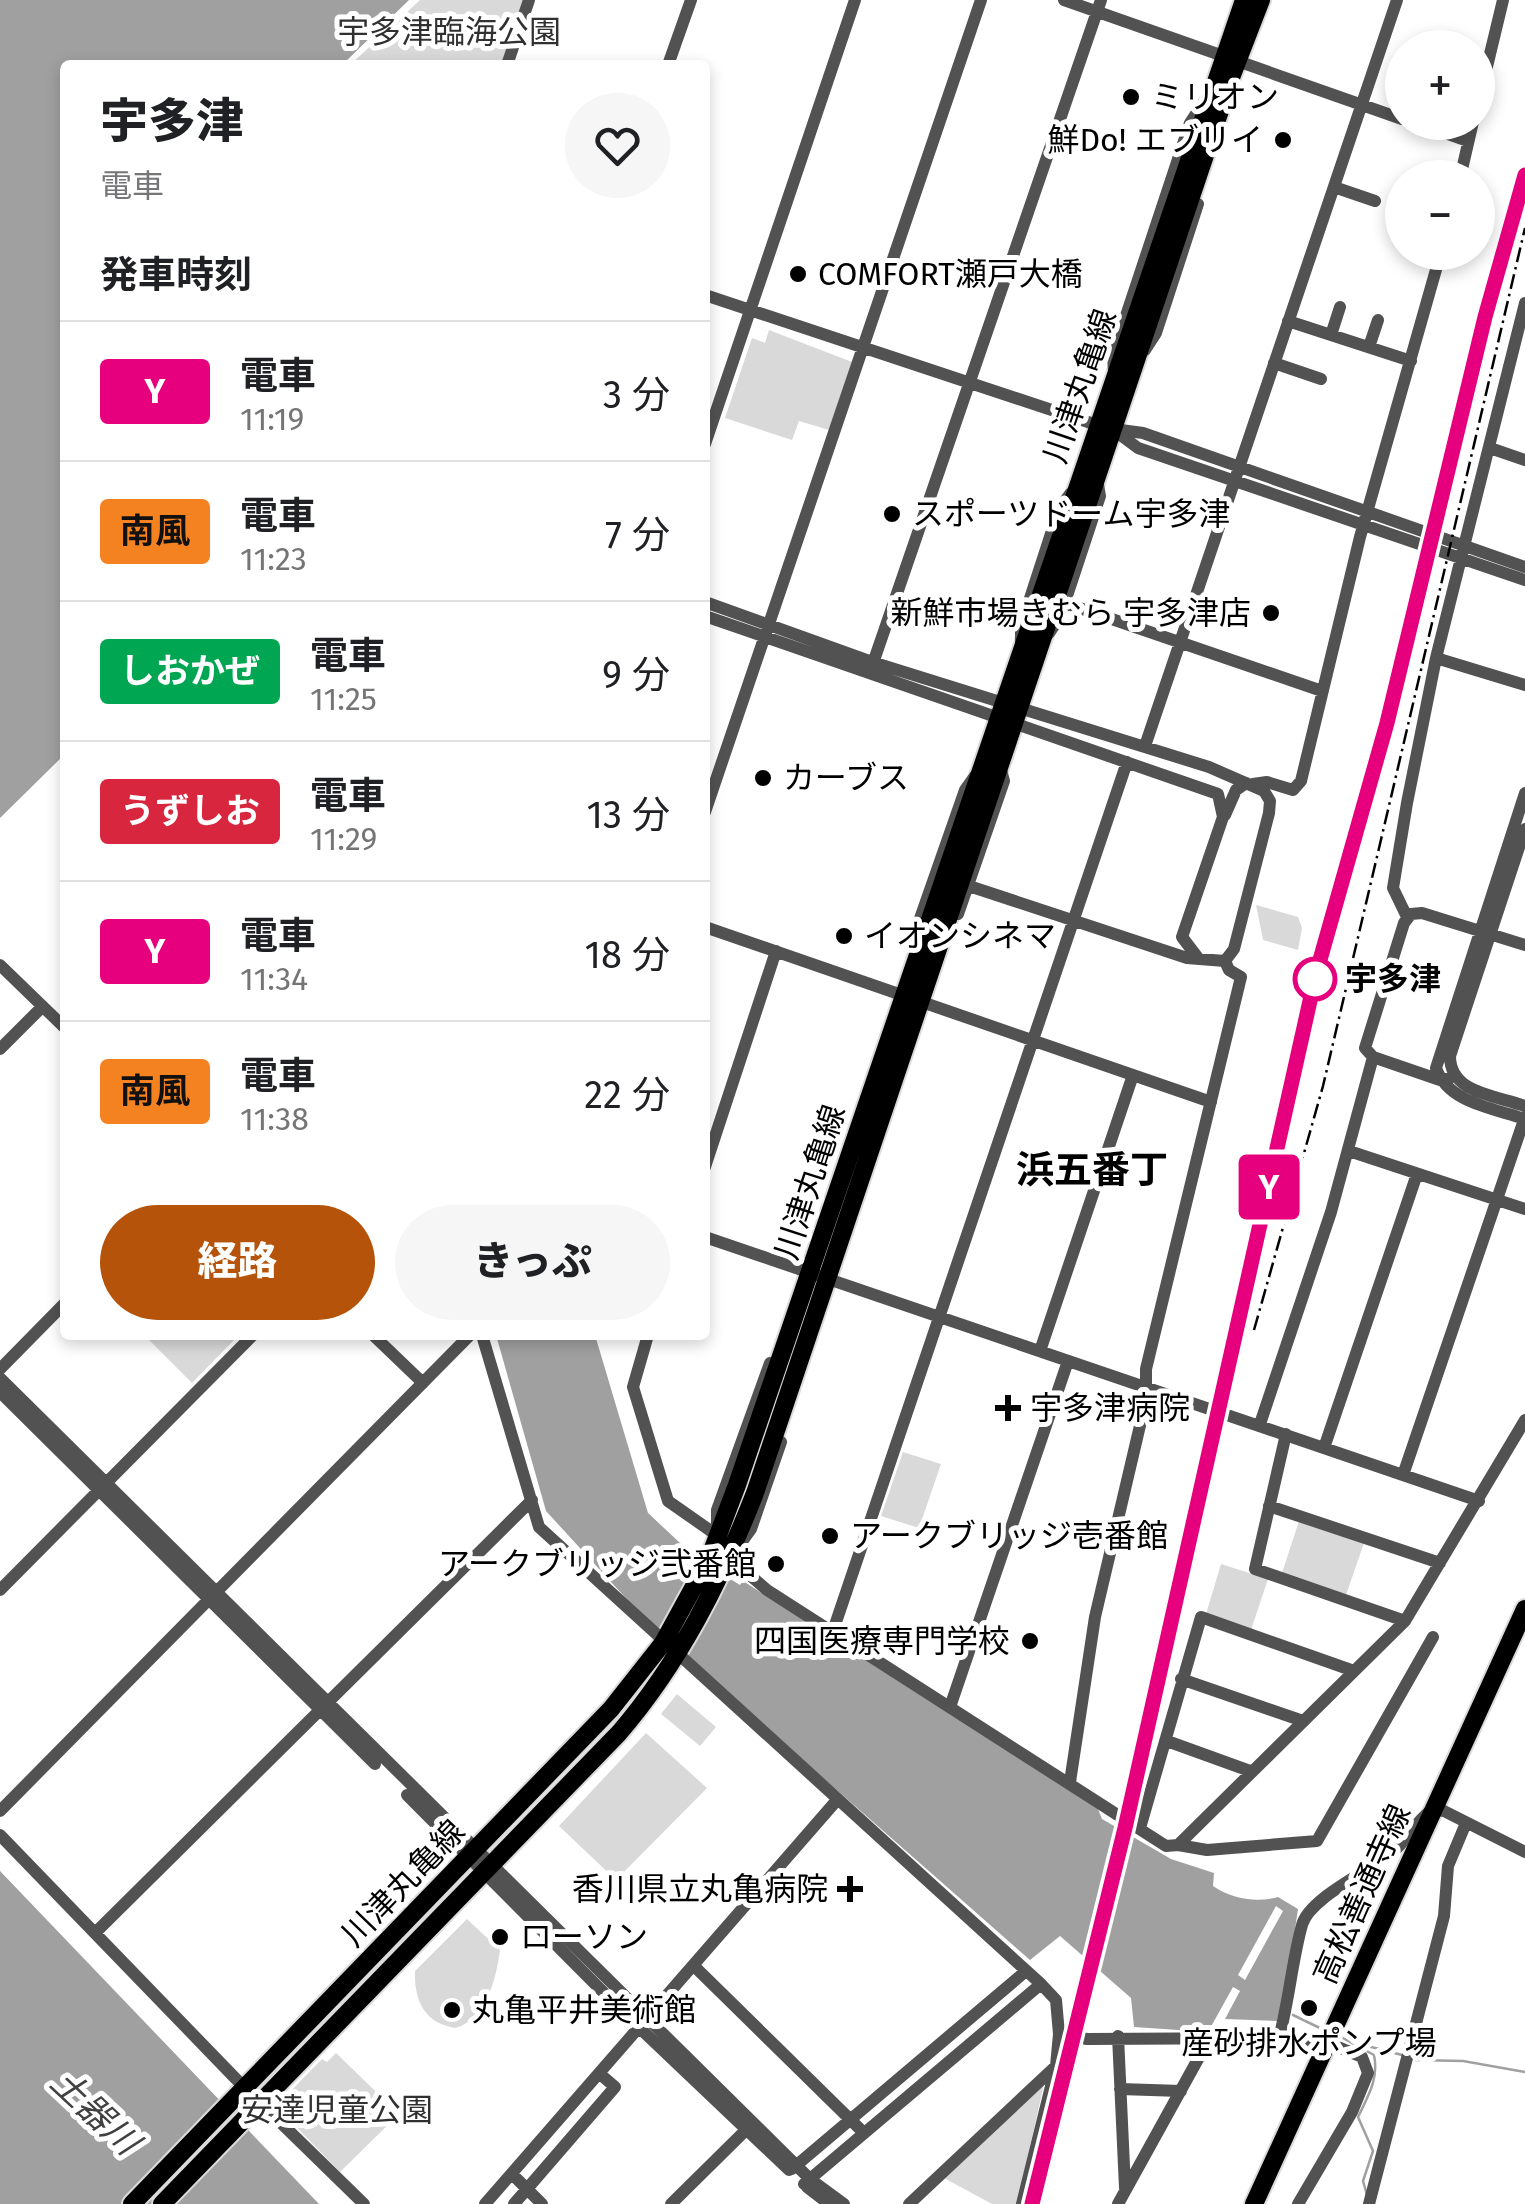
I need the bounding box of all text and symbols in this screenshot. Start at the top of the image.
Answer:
park label: 宇多津臨海公園 [337,13,561,51]
map controls [1385,30,1495,270]
button: + [1385,30,1495,140]
place label: ミリオン [1151,78,1279,116]
marker: ミリオン [1120,86,1142,108]
text: 宇多津 [100,93,244,151]
button: heart [565,93,670,198]
place label: 鮮Do! エブリイ [1048,121,1263,159]
marker: 鮮Do! エブリイ [1272,129,1294,151]
button: − [1385,160,1495,270]
text: 電車 [100,167,164,205]
text: 発車時刻 [100,252,252,298]
place label: COMFORT瀬戸大橋 [818,255,1083,293]
marker: COMFORT瀬戸大橋 [787,263,809,285]
street label: 川津丸亀線 [1036,304,1124,468]
text: 電車 [240,353,316,399]
text: Y [145,370,165,412]
text: 3 分 [603,372,670,418]
text: 11:19 [240,400,304,438]
text: 電車 [240,493,316,539]
place label: スポーツドーム宇多津 [912,495,1230,533]
marker: スポーツドーム宇多津 [881,503,903,525]
text: 南風 [120,510,190,552]
text: 7 分 [605,512,670,558]
text: 11:23 [240,540,307,578]
place label: 新鮮市場きむら 宇多津店 [891,594,1251,632]
marker: 新鮮市場きむら 宇多津店 [1260,602,1282,624]
text: 電車 [310,633,386,679]
text: しおかぜ [120,650,260,692]
text: 9 分 [602,652,670,698]
text: 11:25 [310,680,377,718]
place label: カーブス [783,759,909,797]
marker: カーブス [752,767,774,789]
text: 電車 [310,773,386,819]
text: うずしお [120,790,260,832]
text: 13 分 [587,792,670,838]
text: 11:29 [310,820,377,858]
text: 電車 [240,913,316,959]
place label: イオンシネマ [864,917,1056,955]
marker: イオンシネマ [833,925,855,947]
text: Y [145,930,165,972]
text: 18 分 [585,932,670,978]
marker: 宇多津 [1294,958,1336,1000]
text: 11:34 [240,960,308,998]
place label: 宇多津 [1345,960,1441,998]
text: 電車 [240,1053,316,1099]
text: 南風 [120,1070,190,1112]
text: 22 分 [584,1072,670,1118]
text: 11:38 [240,1100,309,1138]
street label: 川津丸亀線 [767,1100,853,1264]
district label: 浜五番丁 [1016,1147,1168,1193]
line badge: Y [1236,1154,1302,1220]
text: Y [1259,1166,1279,1208]
button: 経路 [100,1205,375,1320]
button: きっぷ [395,1205,670,1320]
place label: 宇多津病院 [1030,1389,1190,1427]
marker: 宇多津病院 [995,1395,1021,1421]
place label: アークブリッジ壱番館 [850,1517,1168,1555]
marker: アークブリッジ壱番館 [819,1525,841,1547]
place label: アークブリッジ弐番館 [438,1545,756,1583]
marker: アークブリッジ弐番館 [765,1553,787,1575]
place label: 四国医療専門学校 [754,1622,1010,1660]
marker: 四国医療専門学校 [1019,1630,1041,1652]
street label: 高松善通寺線 [1306,1799,1418,1989]
street label: 川津丸亀線 [334,1812,472,1954]
place label: 香川県立丸亀病院 [572,1870,828,1908]
marker: 香川県立丸亀病院 [837,1876,863,1902]
place label: ローソン [520,1918,648,1956]
marker: ローソン [489,1926,511,1948]
place label: 丸亀平井美術館 [472,1991,696,2029]
marker: 産砂排水ポンプ場 [1298,1997,1320,2019]
marker: 丸亀平井美術館 [441,1999,463,2021]
place label: 産砂排水ポンプ場 [1181,2024,1437,2062]
water label: 土器川 [42,2061,151,2166]
park label: 安達児童公園 [241,2091,433,2129]

